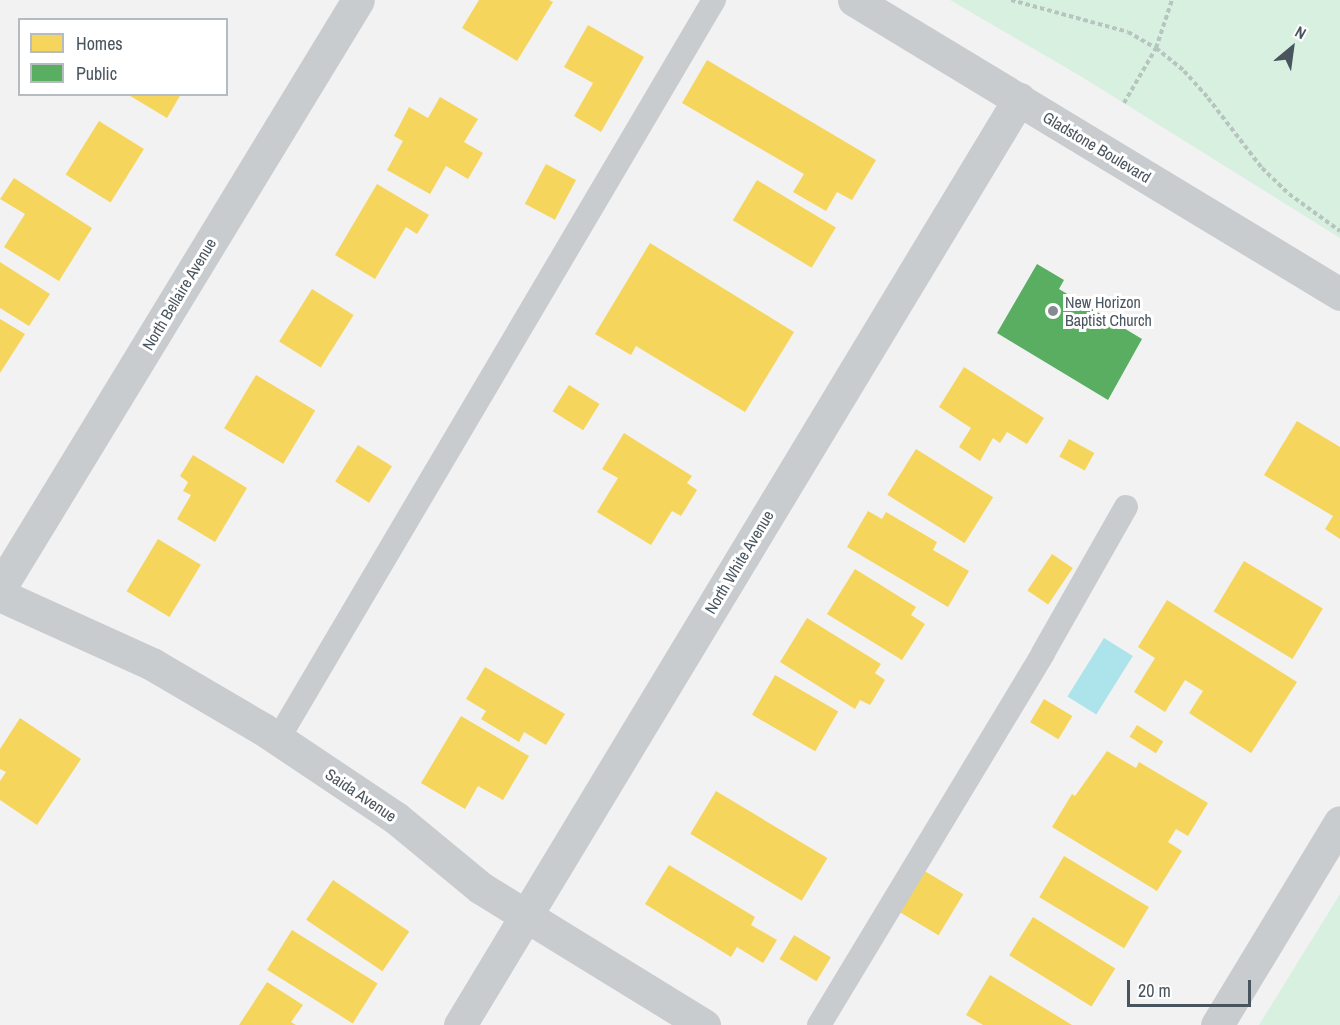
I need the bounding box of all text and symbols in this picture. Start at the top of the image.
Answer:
legend [18,18,228,96]
north arrow [1262,18,1322,78]
text: N [1291,20,1310,44]
text: Homes [76,31,123,56]
text: Public [76,61,117,86]
street label: Gladstone Boulevard [1040,107,1154,187]
street label: North Bellaire Avenue [138,234,220,354]
place label: New Horizon Baptist Church [1065,292,1152,330]
marker: New Horizon Baptist Church [1046,304,1060,318]
street label: North White Avenue [700,507,778,617]
street label: Saida Avenue [322,764,400,826]
scale bar [1130,968,1254,1006]
text: 20 m [1138,978,1171,1003]

